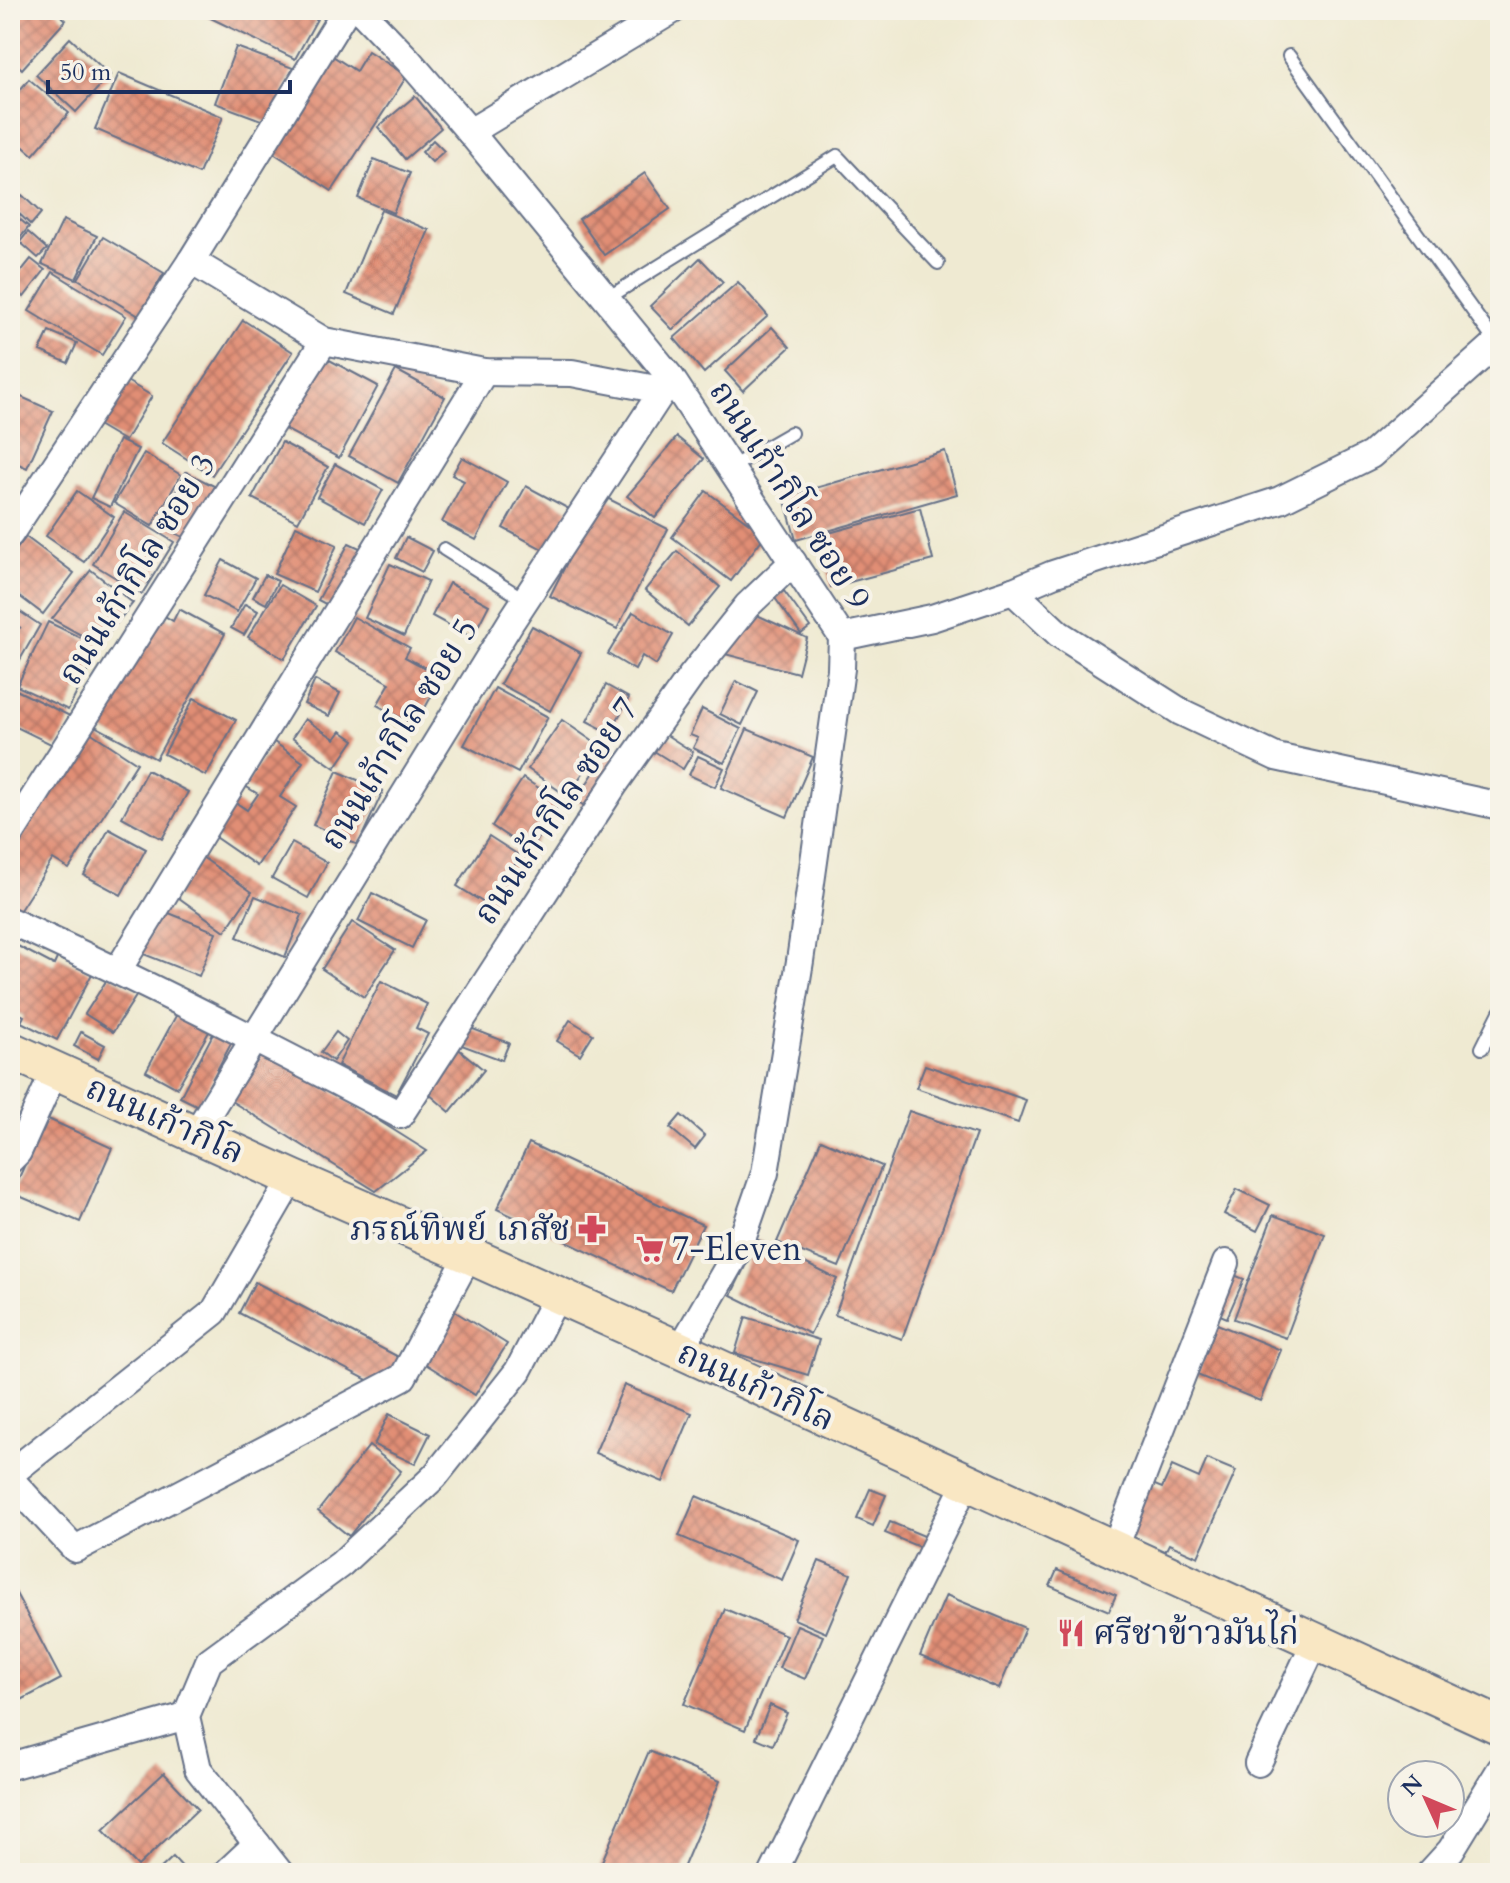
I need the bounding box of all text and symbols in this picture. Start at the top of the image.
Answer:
scale bar [48,44,290,94]
text: 50 m [60,56,112,89]
street label: ถนนเก้ากิโล ซอย 9 [699,371,882,619]
street label: ถนนเก้ากิโล ซอย 3 [46,444,227,694]
street label: ถนนเก้ากิโล ซอย 5 [308,609,489,859]
street label: ถนนเก้ากิโล ซอย 7 [462,688,649,934]
street label: ถนนเก้ากิโล [79,1064,252,1175]
place label: ภรณ์ทิพย์ เภสัช [350,1206,570,1252]
pharmacy icon: ภรณ์ทิพย์ เภสัช [577,1214,607,1244]
place label: 7-Eleven [672,1226,802,1272]
supermarket icon: 7-Eleven [635,1234,665,1264]
street label: ถนนเก้ากิโล [670,1329,843,1442]
place label: ศรีชาข้าวมันไก่ [1093,1609,1299,1656]
restaurant icon: ศรีชาข้าวมันไก่ [1056,1618,1086,1648]
north arrow [1386,1759,1466,1839]
text: N [1395,1769,1430,1803]

